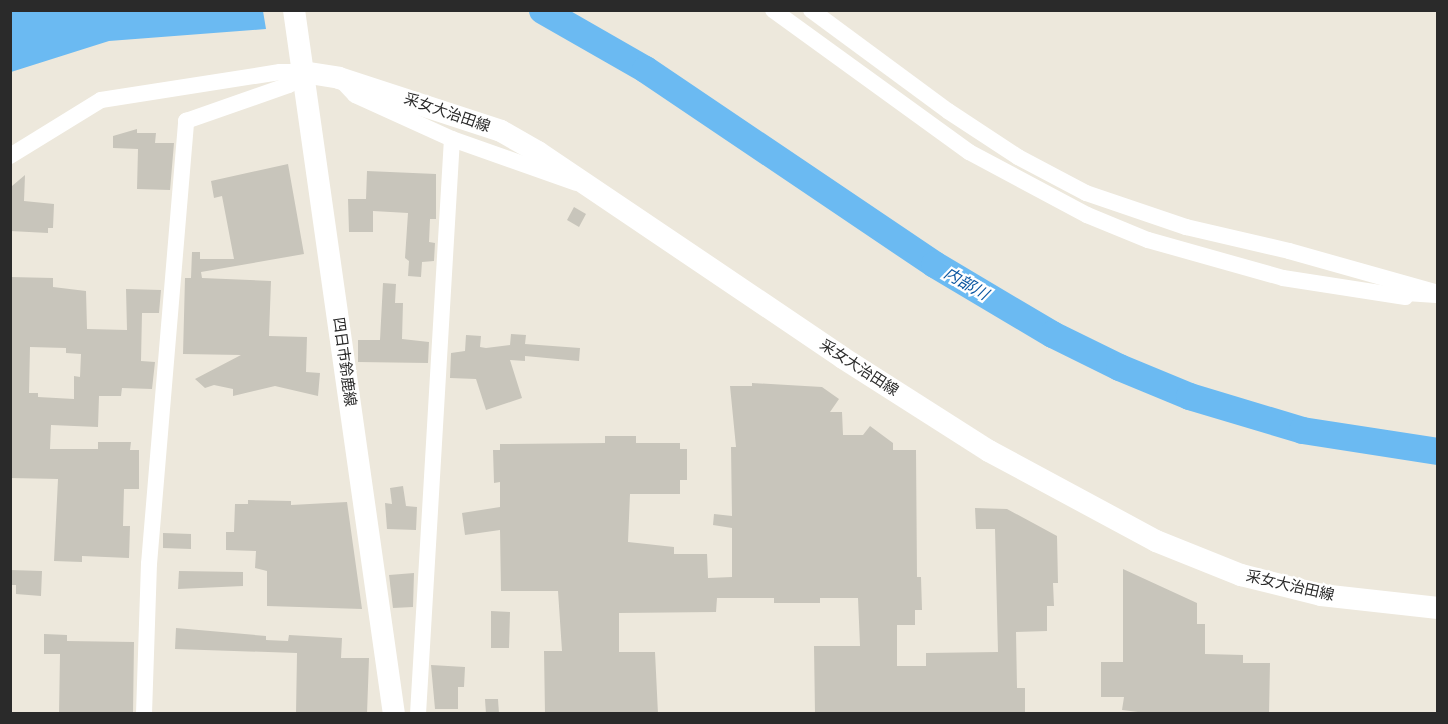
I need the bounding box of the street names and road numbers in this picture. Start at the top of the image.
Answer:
street label: 采女大治田線 [402,90,492,136]
street label: 四日市鈴鹿線 [329,316,359,408]
street label: 采女大治田線 [816,336,902,400]
street label: 采女大治田線 [1244,567,1336,605]

